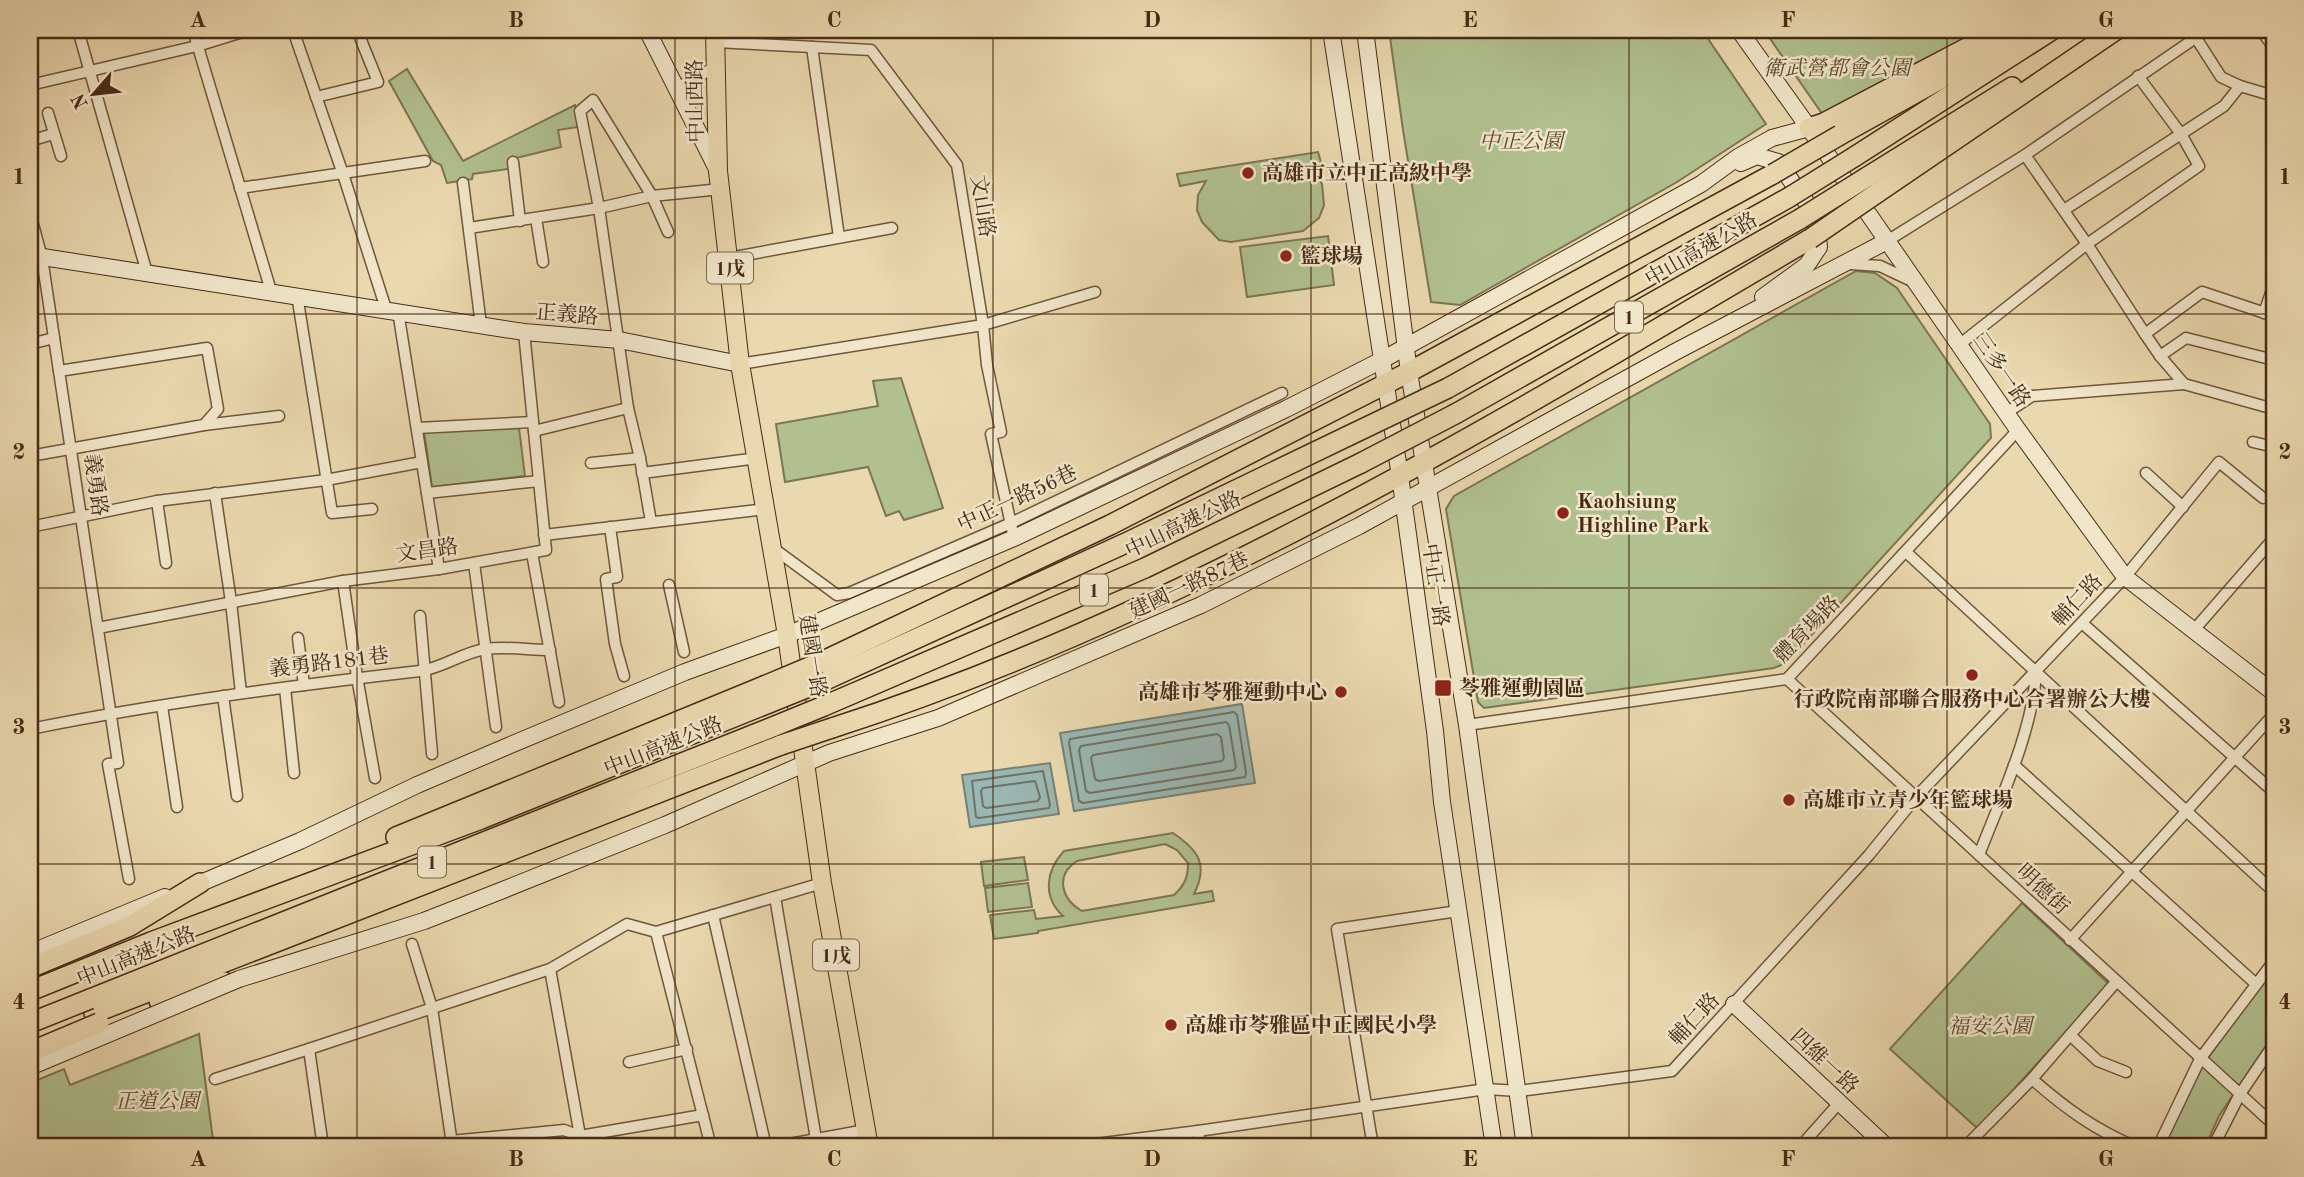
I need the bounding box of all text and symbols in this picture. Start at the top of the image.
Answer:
text: A [189,9,207,32]
text: B [508,9,524,32]
text: C [826,9,842,32]
text: D [1143,9,1161,32]
text: E [1462,9,1478,32]
text: F [1780,9,1796,32]
text: G [2098,9,2114,32]
park label: 衛武營都會公園 [1764,57,1913,80]
street label: 中山西路 [683,59,708,143]
north arrow [60,60,130,130]
text: N [69,90,93,112]
park label: 中正公園 [1479,130,1566,153]
place label: 高雄市立中正高級中學 [1262,161,1472,185]
marker: 高雄市立中正高級中學 [1240,165,1256,181]
text: 1 [12,166,26,189]
text: 1 [2278,166,2292,189]
street label: 文山路 [966,173,999,239]
street label: 中山高速公路 [1640,207,1762,291]
place label: 籃球場 [1300,244,1363,268]
marker: 籃球場 [1278,248,1294,264]
road number: 1戊 [707,252,753,284]
street label: 正義路 [535,300,599,329]
road number: 1 [1615,302,1643,332]
street label: 三多一路 [1969,329,2035,412]
text: 2 [12,441,26,464]
text: 2 [2278,441,2292,464]
street label: 義勇路 [80,452,111,518]
street label: 中正一路56巷 [954,461,1081,536]
street label: 中山高速公路 [1121,486,1245,562]
place label: Kaohsiung Highline Park [1577,492,1710,537]
marker: Kaohsiung Highline Park [1555,505,1571,521]
street label: 文昌路 [394,535,460,566]
street label: 中正一路 [1418,542,1453,628]
street label: 建國一路87巷 [1126,548,1253,623]
street label: 輔仁路 [2047,569,2107,631]
road number: 1 [1080,575,1108,606]
street label: 體育場路 [1770,591,1845,668]
street label: 建國一路 [795,613,830,699]
street label: 義勇路181巷 [268,644,390,681]
marker: 行政院南部聯合服務中心合署辦公大樓 [1964,667,1980,683]
place label: 苓雅運動園區 [1459,676,1585,700]
marker: 苓雅運動園區 [1433,678,1453,698]
place label: 高雄市苓雅運動中心 [1138,680,1327,704]
marker: 高雄市苓雅運動中心 [1333,684,1349,700]
place label: 行政院南部聯合服務中心合署辦公大樓 [1794,687,2151,711]
street label: 中山高速公路 [600,711,726,781]
text: 3 [12,716,26,739]
text: 3 [2278,716,2292,739]
place label: 高雄市立青少年籃球場 [1803,788,2013,812]
marker: 高雄市立青少年籃球場 [1781,792,1797,808]
road number: 1 [418,846,446,877]
street label: 明德街 [2012,859,2074,919]
street label: 中山高速公路 [73,921,199,991]
road number: 1戊 [813,939,859,970]
street label: 輔仁路 [1664,988,1724,1050]
text: 4 [12,991,26,1014]
text: 4 [2278,991,2292,1014]
place label: 高雄市苓雅區中正國民小學 [1185,1013,1437,1037]
park label: 福安公園 [1948,1015,2035,1038]
marker: 高雄市苓雅區中正國民小學 [1163,1017,1179,1033]
street label: 四維一路 [1786,1024,1863,1098]
park label: 正道公園 [115,1090,202,1113]
text: A [189,1148,207,1171]
text: B [508,1148,524,1171]
text: C [826,1148,842,1171]
text: D [1143,1148,1161,1171]
text: E [1462,1148,1478,1171]
text: F [1780,1148,1796,1171]
text: G [2098,1148,2114,1171]

